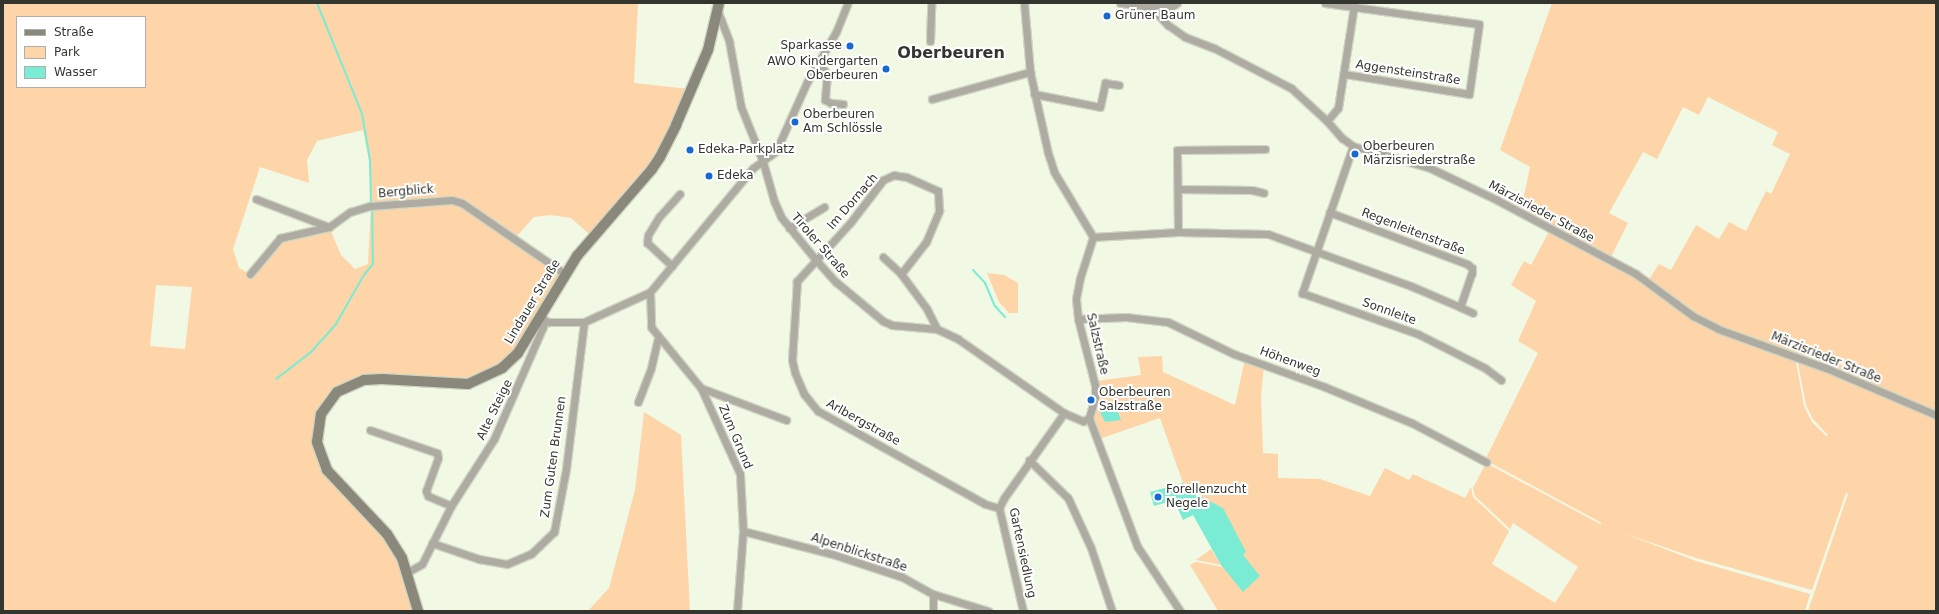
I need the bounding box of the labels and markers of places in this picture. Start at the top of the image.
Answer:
place label: Grüner Baum [1115,9,1195,23]
marker: Grüner Baum [1102,11,1112,21]
place label: Sparkasse [780,39,842,53]
marker: Sparkasse [845,41,855,51]
place label: AWO Kindergarten Oberbeuren [767,55,878,83]
marker: AWO Kindergarten Oberbeuren [881,64,891,74]
place label: Oberbeuren Am Schlössle [803,108,882,136]
marker: Oberbeuren Am Schlössle [790,117,800,127]
place label: Oberbeuren Märzisriederstraße [1363,140,1475,168]
place label: Edeka-Parkplatz [698,143,794,157]
marker: Edeka-Parkplatz [685,145,695,155]
marker: Oberbeuren Märzisriederstraße [1350,149,1360,159]
place label: Edeka [717,169,754,183]
marker: Edeka [704,171,714,181]
place label: Oberbeuren Salzstraße [1099,386,1171,414]
marker: Oberbeuren Salzstraße [1086,395,1096,405]
place label: Forellenzucht Negele [1166,483,1246,511]
marker: Forellenzucht Negele [1153,492,1163,502]

